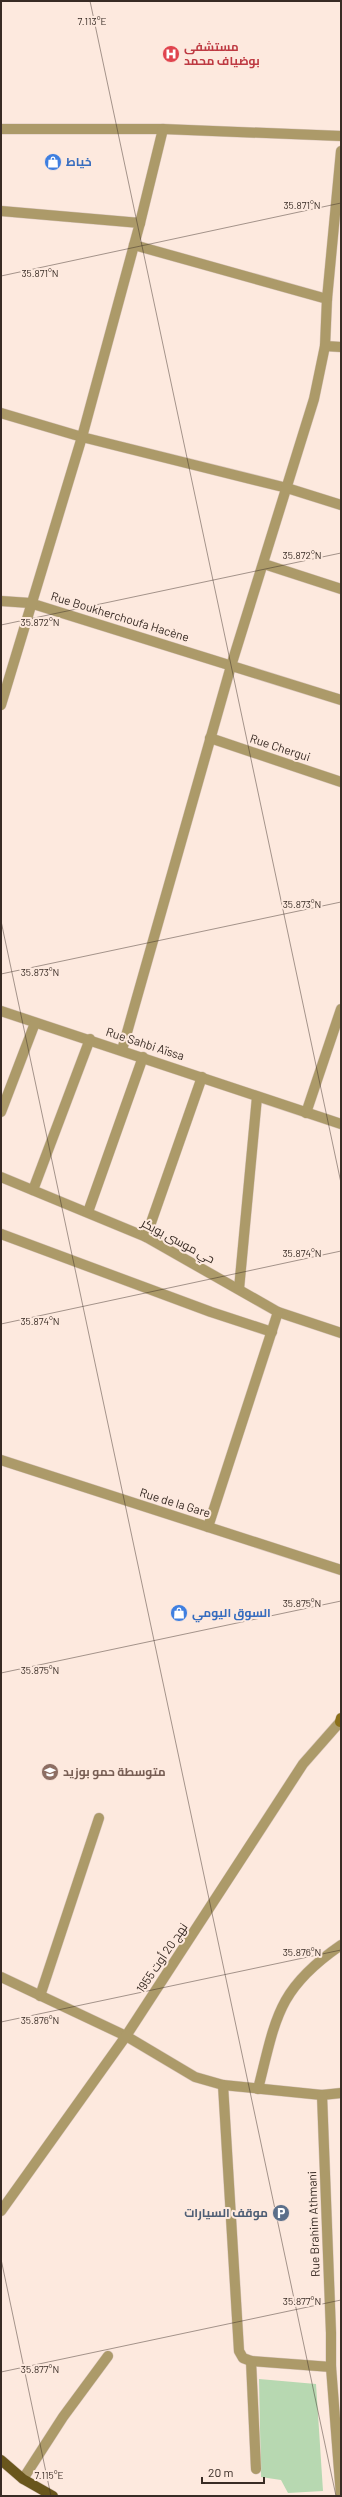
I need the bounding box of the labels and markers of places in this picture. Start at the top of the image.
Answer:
place label: مستشفى بوضياف محمد [184,39,260,69]
hospital icon: مستشفى بوضياف محمد [161,44,181,64]
shop icon: خياط [43,152,63,172]
place label: خياط [66,154,92,169]
shop icon: السوق اليومي [169,1603,189,1623]
place label: السوق اليومي [192,1605,271,1623]
school or university icon: متوسطة حمو بوزيد [40,1762,60,1782]
place label: متوسطة حمو بوزيد [63,1764,166,1780]
parking icon: موقف السيارات [271,2203,291,2223]
place label: موقف السيارات [184,2205,268,2221]

